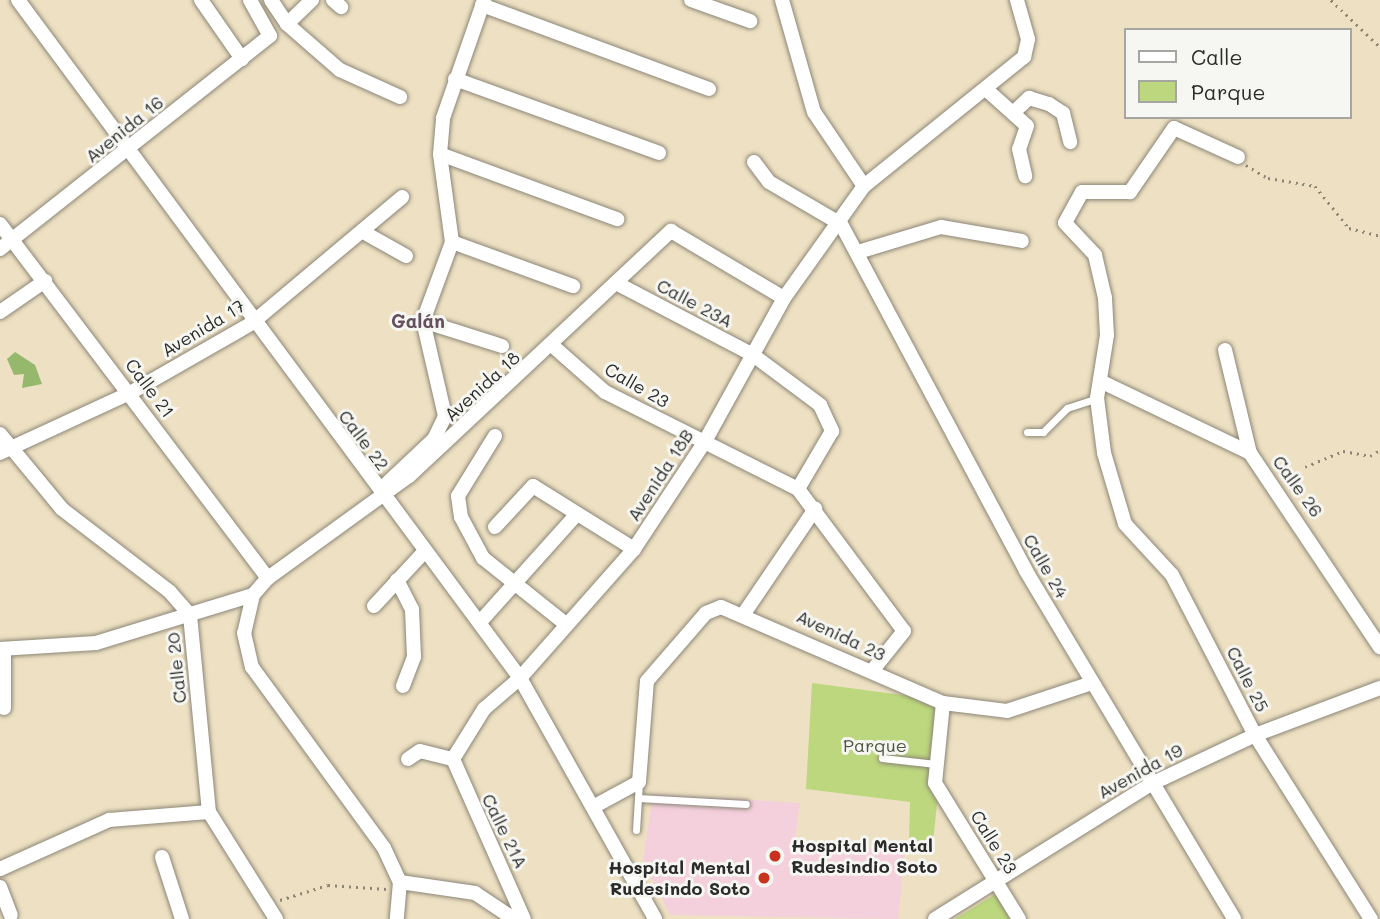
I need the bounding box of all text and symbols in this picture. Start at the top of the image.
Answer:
legend [1124,28,1352,119]
text: Calle [1191,43,1243,70]
text: Parque [1191,78,1265,105]
street label: Avenida 16 [81,91,167,167]
street label: Calle 23A [653,274,737,332]
street label: Avenida 17 [157,295,249,361]
district label: Galán [391,310,445,332]
street label: Avenida 18 [440,346,524,426]
street label: Calle 21 [121,354,179,422]
street label: Calle 23 [601,358,673,412]
street label: Calle 22 [334,406,394,474]
street label: Avenida 18B [622,425,698,525]
street label: Calle 26 [1268,451,1328,521]
street label: Calle 24 [1019,530,1073,602]
street label: Avenida 23 [793,605,889,665]
street label: Calle 20 [162,631,190,705]
street label: Calle 25 [1222,643,1274,715]
park label: Parque [843,734,907,756]
street label: Avenida 19 [1094,739,1186,803]
street label: Calle 21A [478,790,532,872]
street label: Calle 23 [966,806,1022,878]
place label: Hospital Mental Rudesindio Soto [791,835,937,878]
marker: Hospital Mental Rudesindio Soto [765,846,785,866]
place label: Hospital Mental Rudesindo Soto [608,857,750,900]
marker: Hospital Mental Rudesindo Soto [756,870,772,886]

